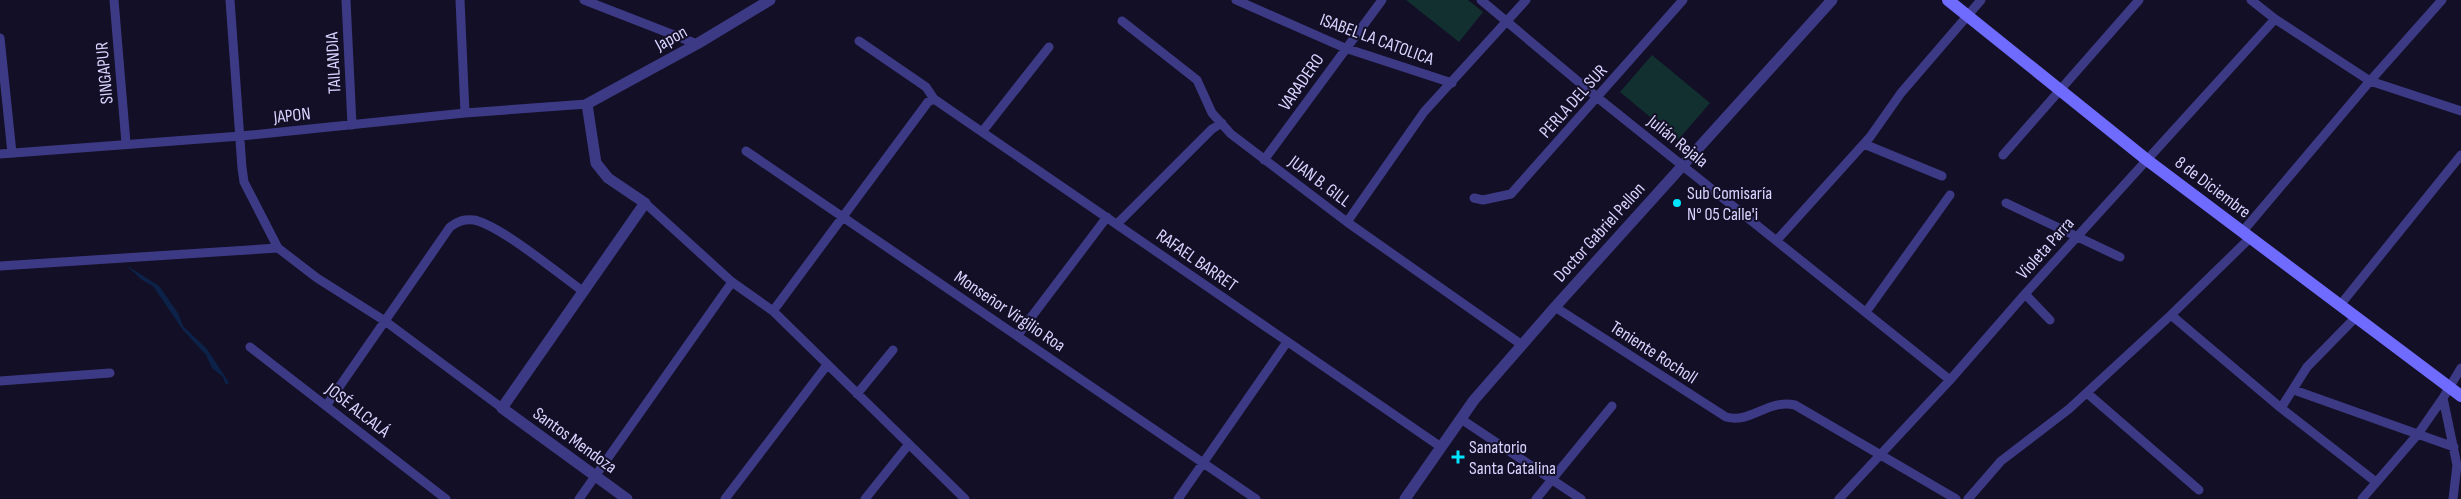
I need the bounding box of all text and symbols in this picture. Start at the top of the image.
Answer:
street label: ISABEL LA CATOLICA [1317,9,1437,70]
street label: Japon [651,21,691,56]
street label: TAILANDIA [321,31,346,94]
street label: SINGAPUR [91,41,118,105]
street label: VARADERO [1274,50,1329,115]
street label: PERLA DEL SUR [1535,60,1612,142]
street label: JAPON [272,103,312,128]
street label: Julián Rejala [1642,110,1712,172]
street label: JUAN B. GILL [1284,151,1355,212]
street label: 8 de Diciembre [2171,152,2255,223]
street label: Doctor Gabriel Pellon [1549,178,1649,286]
place label: Sub Comisaría N° 05 Calle'i [1687,183,1772,225]
marker: Sub Comisaría N° 05 Calle'i [1671,197,1683,209]
street label: Violeta Parra [2012,213,2079,284]
street label: RAFAEL BARRET [1152,225,1241,296]
street label: Monseñor Virgilio Roa [950,267,1069,356]
street label: Teniente Rocholl [1606,317,1701,388]
street label: JOSÉ ALCALÁ [321,378,394,442]
street label: Santos Mendoza [529,403,621,478]
place label: Sanatorio Santa Catalina [1469,437,1556,479]
marker: Sanatorio Santa Catalina [1451,450,1465,464]

